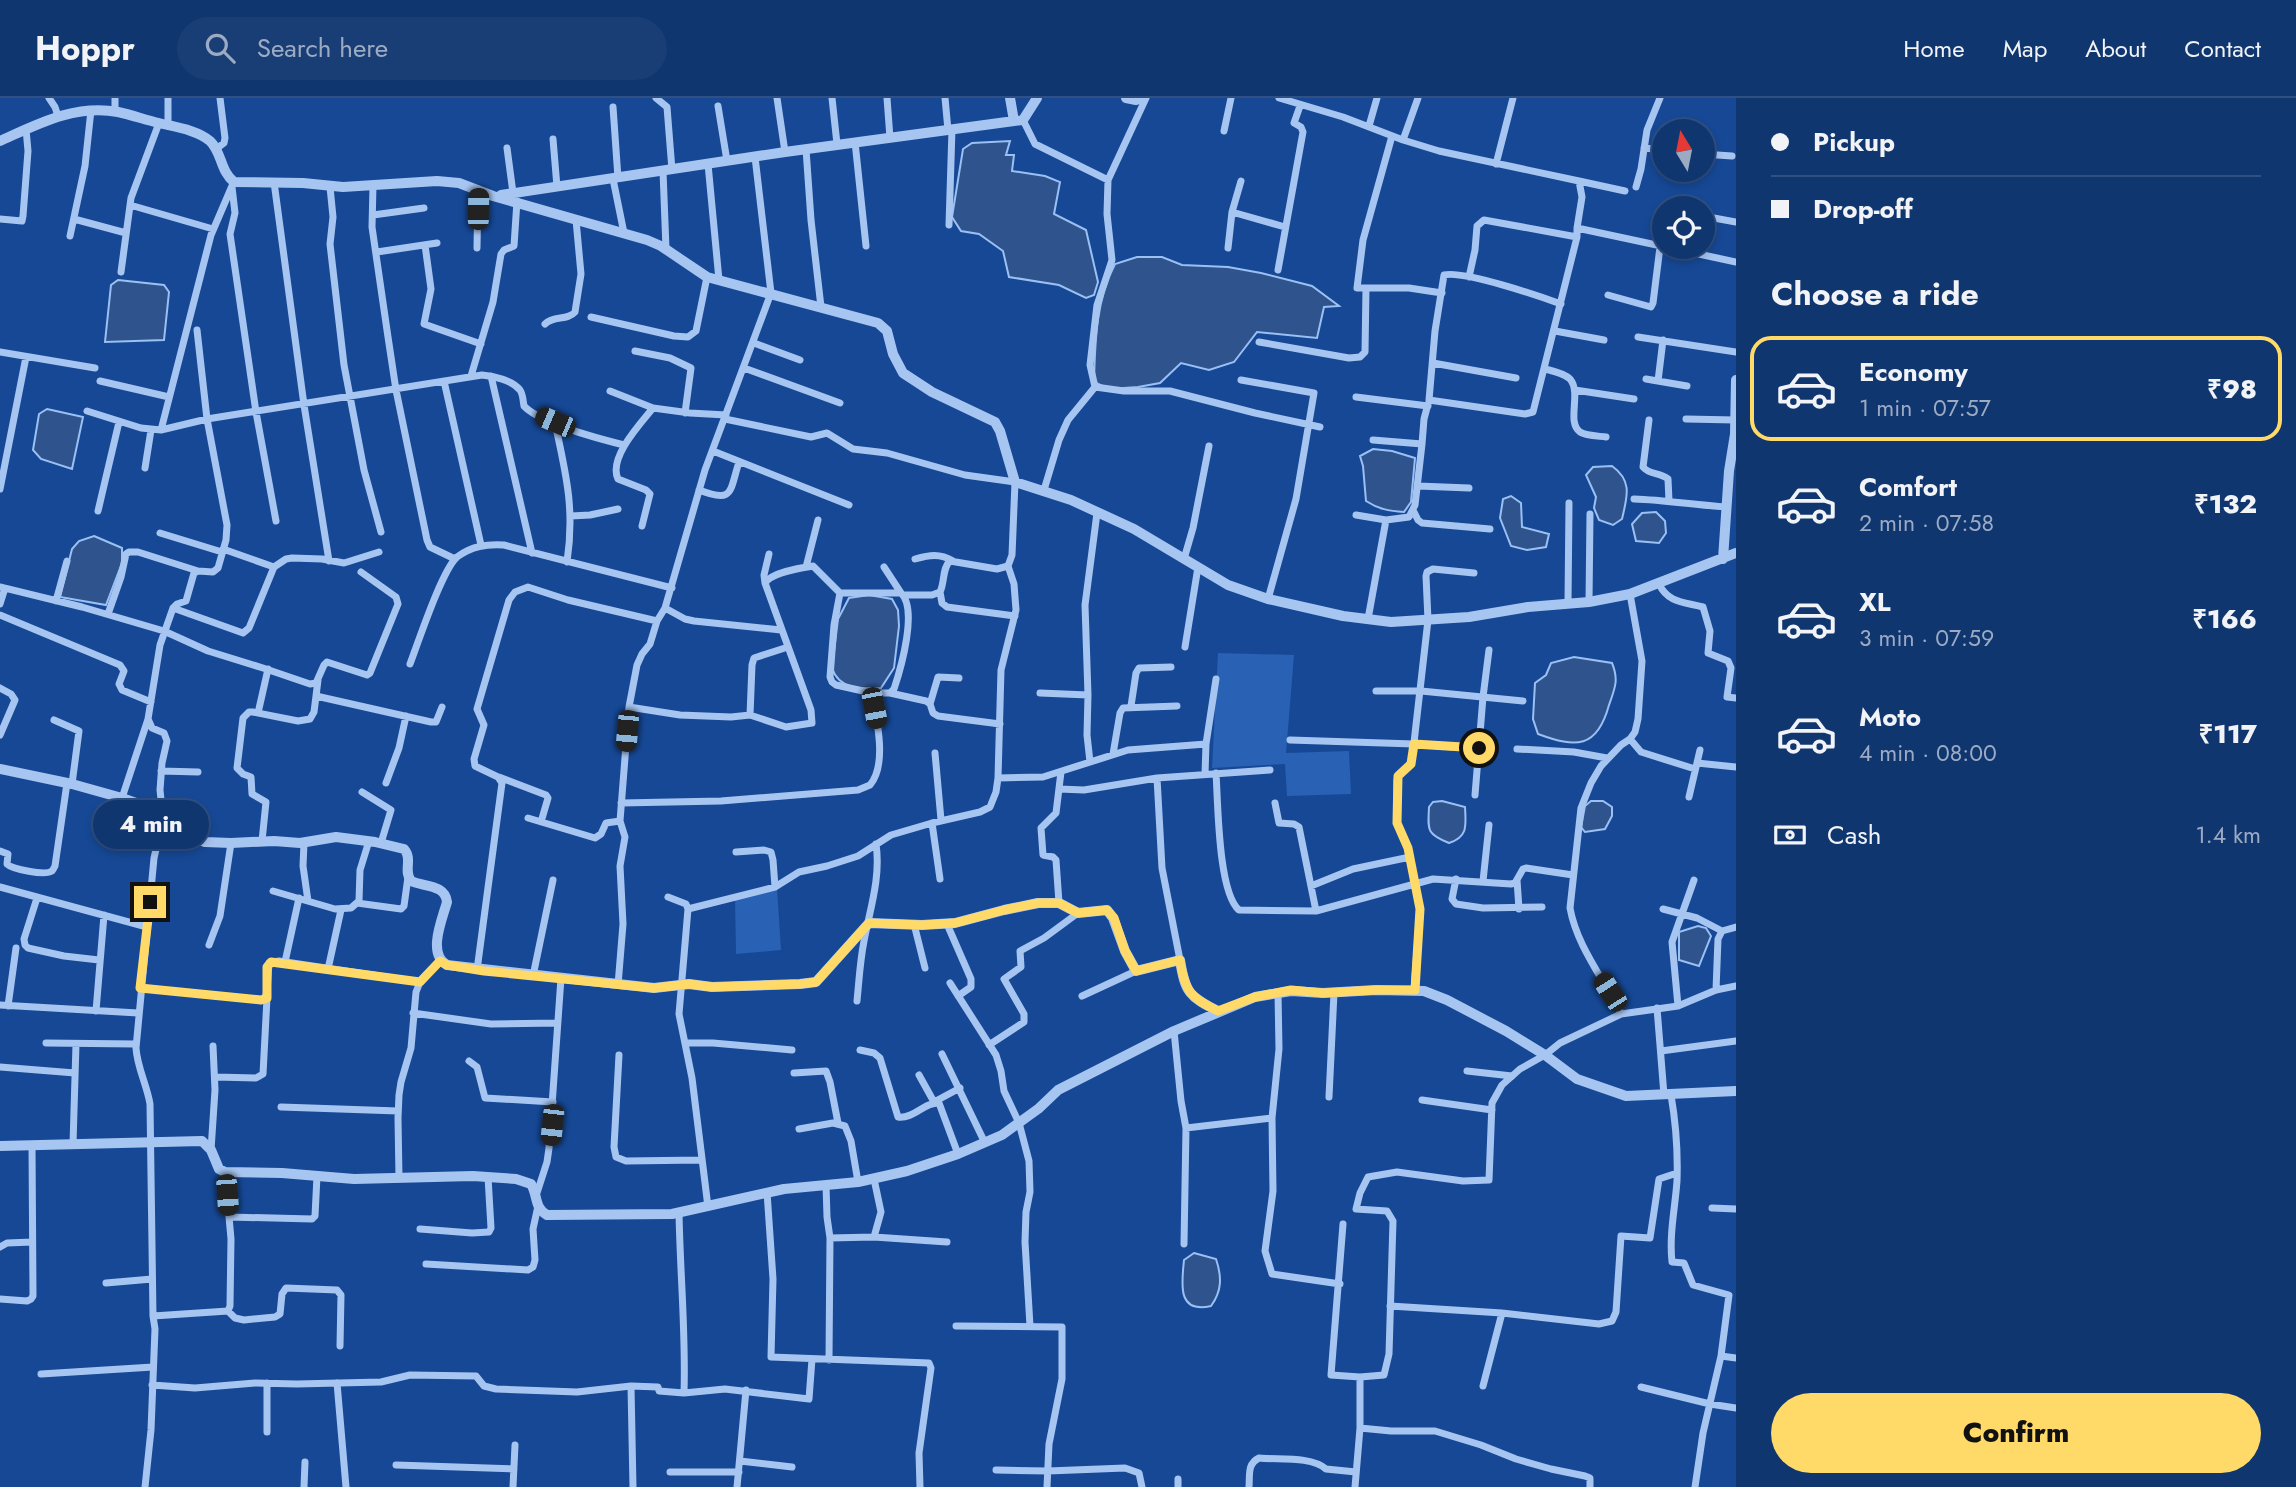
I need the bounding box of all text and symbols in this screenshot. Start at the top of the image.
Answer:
search box [177,17,667,80]
text: Hoppr [35,25,135,72]
icon: search [201,29,239,67]
text: Search here [257,29,388,67]
text: Home [1903,31,1965,66]
text: Map [2003,31,2047,66]
text: About [2085,31,2146,66]
text: Contact [2184,31,2261,66]
north arrow [1652,119,1715,182]
map controls [1652,119,1715,259]
text: Pickup [1813,123,1895,161]
car [468,188,489,230]
text: Drop-off [1813,190,1913,228]
button: locate [1652,196,1715,259]
text: Choose a ride [1771,271,1979,317]
text: Economy [1859,353,1968,391]
icon: car [1775,357,1838,420]
text: ₹98 [2207,370,2257,408]
text: 1 min · 07:57 [1859,391,1991,425]
car [532,404,579,440]
text: Comfort [1859,468,1957,506]
icon: car [1775,472,1838,535]
text: ₹132 [2194,485,2257,523]
text: 2 min · 07:58 [1859,506,1994,540]
text: XL [1859,583,1891,621]
icon: car [1775,587,1838,650]
text: ₹166 [2192,600,2257,638]
text: 3 min · 07:59 [1859,621,1994,655]
car [860,685,889,731]
text: Moto [1859,698,1921,736]
icon: car [1775,702,1838,765]
car [615,709,640,753]
text: ₹117 [2198,715,2257,753]
route start [1463,732,1495,764]
text: 4 min · 08:00 [1859,736,1997,770]
callout: 4 min [92,800,208,850]
text: 4 min [120,807,182,841]
icon: cash [1771,816,1809,854]
text: Cash [1827,816,1881,854]
text: 1.4 km [2195,818,2261,852]
route end [134,886,166,918]
car [1590,969,1631,1015]
car [540,1103,565,1147]
car [216,1173,239,1217]
button: Confirm [1771,1393,2261,1473]

